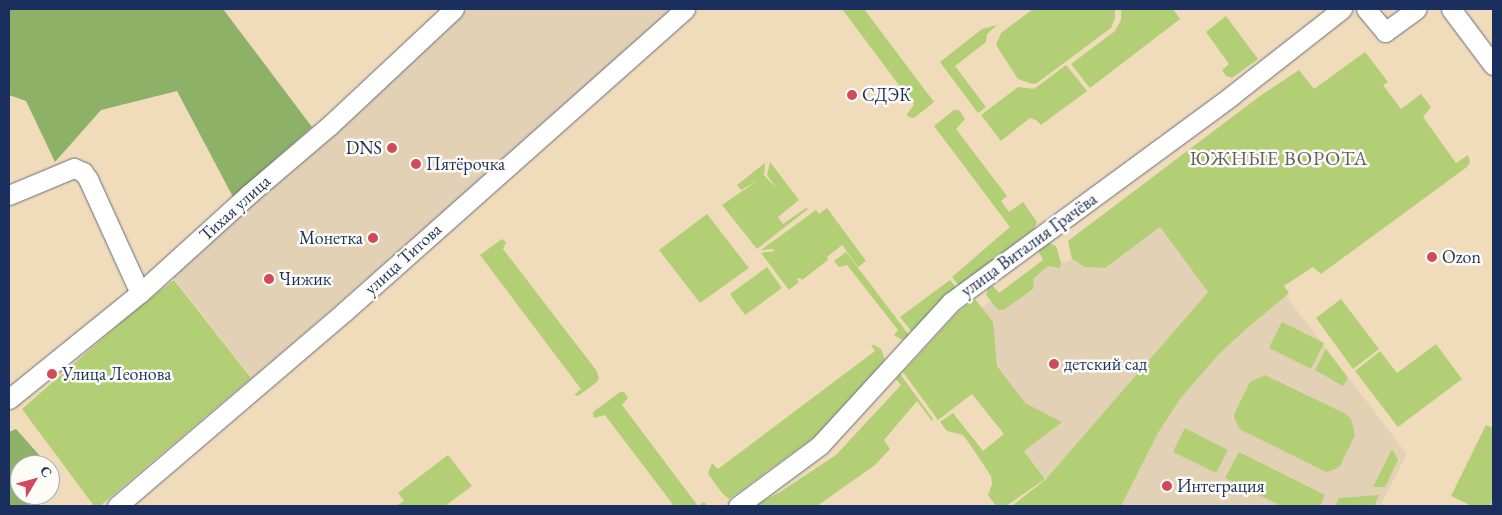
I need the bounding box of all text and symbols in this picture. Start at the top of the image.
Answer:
place label: СДЭК [862,84,911,106]
marker: СДЭК [846,89,858,101]
place label: DNS [346,137,382,159]
marker: DNS [386,142,398,154]
district label: ЮЖНЫЕ ВОРОТА [1188,146,1370,170]
place label: Пятёрочка [426,153,505,175]
marker: Пятёрочка [410,158,422,170]
street label: Тихая улица [195,171,275,245]
street label: улица Виталия Грачёва [957,188,1101,302]
street label: улица Титова [360,219,446,299]
place label: Монетка [299,227,363,249]
marker: Монетка [367,232,379,244]
place label: Ozon [1442,246,1481,268]
marker: Ozon [1426,251,1438,263]
place label: Чижик [279,268,331,290]
marker: Чижик [263,273,275,285]
place label: детский сад [1064,353,1147,375]
marker: детский сад [1048,358,1060,370]
place label: Улица Леонова [62,363,172,385]
marker: Улица Леонова [46,368,58,380]
north arrow [10,455,60,505]
text: С [36,462,56,481]
place label: Интеграция [1177,475,1265,497]
marker: Интеграция [1161,480,1173,492]

